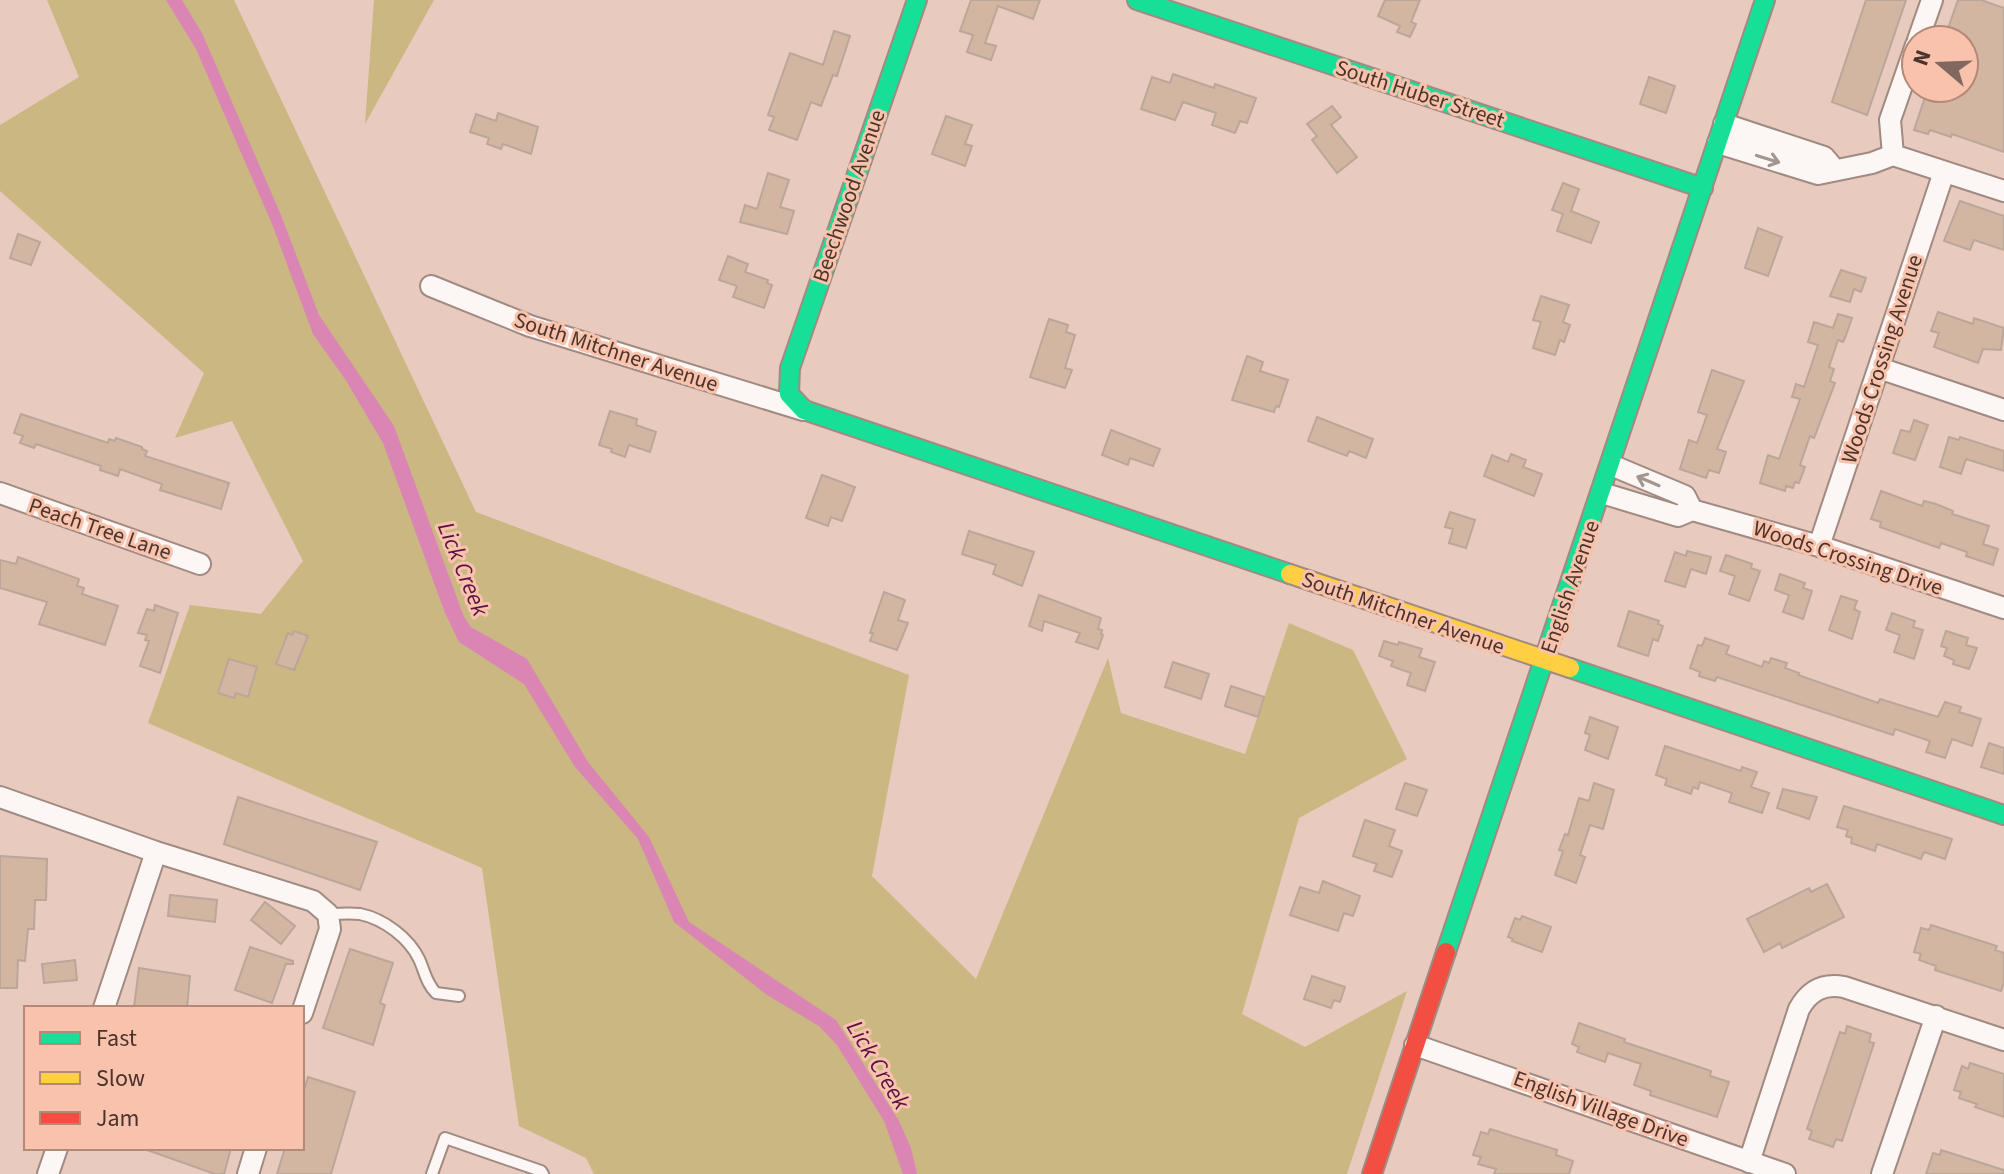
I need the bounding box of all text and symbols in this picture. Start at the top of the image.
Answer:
north arrow [1900,24,1980,104]
text: N [1905,46,1940,70]
street label: South Huber Street [1331,52,1509,137]
street label: Beechwood Avenue [804,105,894,287]
one-way arrow [1756,152,1781,167]
street label: Woods Crossing Avenue [1833,250,1931,468]
street label: South Mitchner Avenue [510,304,722,400]
one-way arrow [1636,472,1661,487]
street label: Peach Tree Lane [24,490,176,568]
street label: Woods Crossing Drive [1749,512,1947,604]
street label: English Avenue [1532,516,1608,658]
water label: Lick Creek [428,517,498,622]
street label: South Mitchner Avenue [1297,563,1509,663]
legend [24,1006,304,1150]
water label: Lick Creek [837,1014,919,1117]
text: Fast [96,1021,137,1056]
text: Slow [96,1061,145,1096]
street label: English Village Drive [1509,1062,1693,1156]
text: Jam [96,1101,140,1136]

